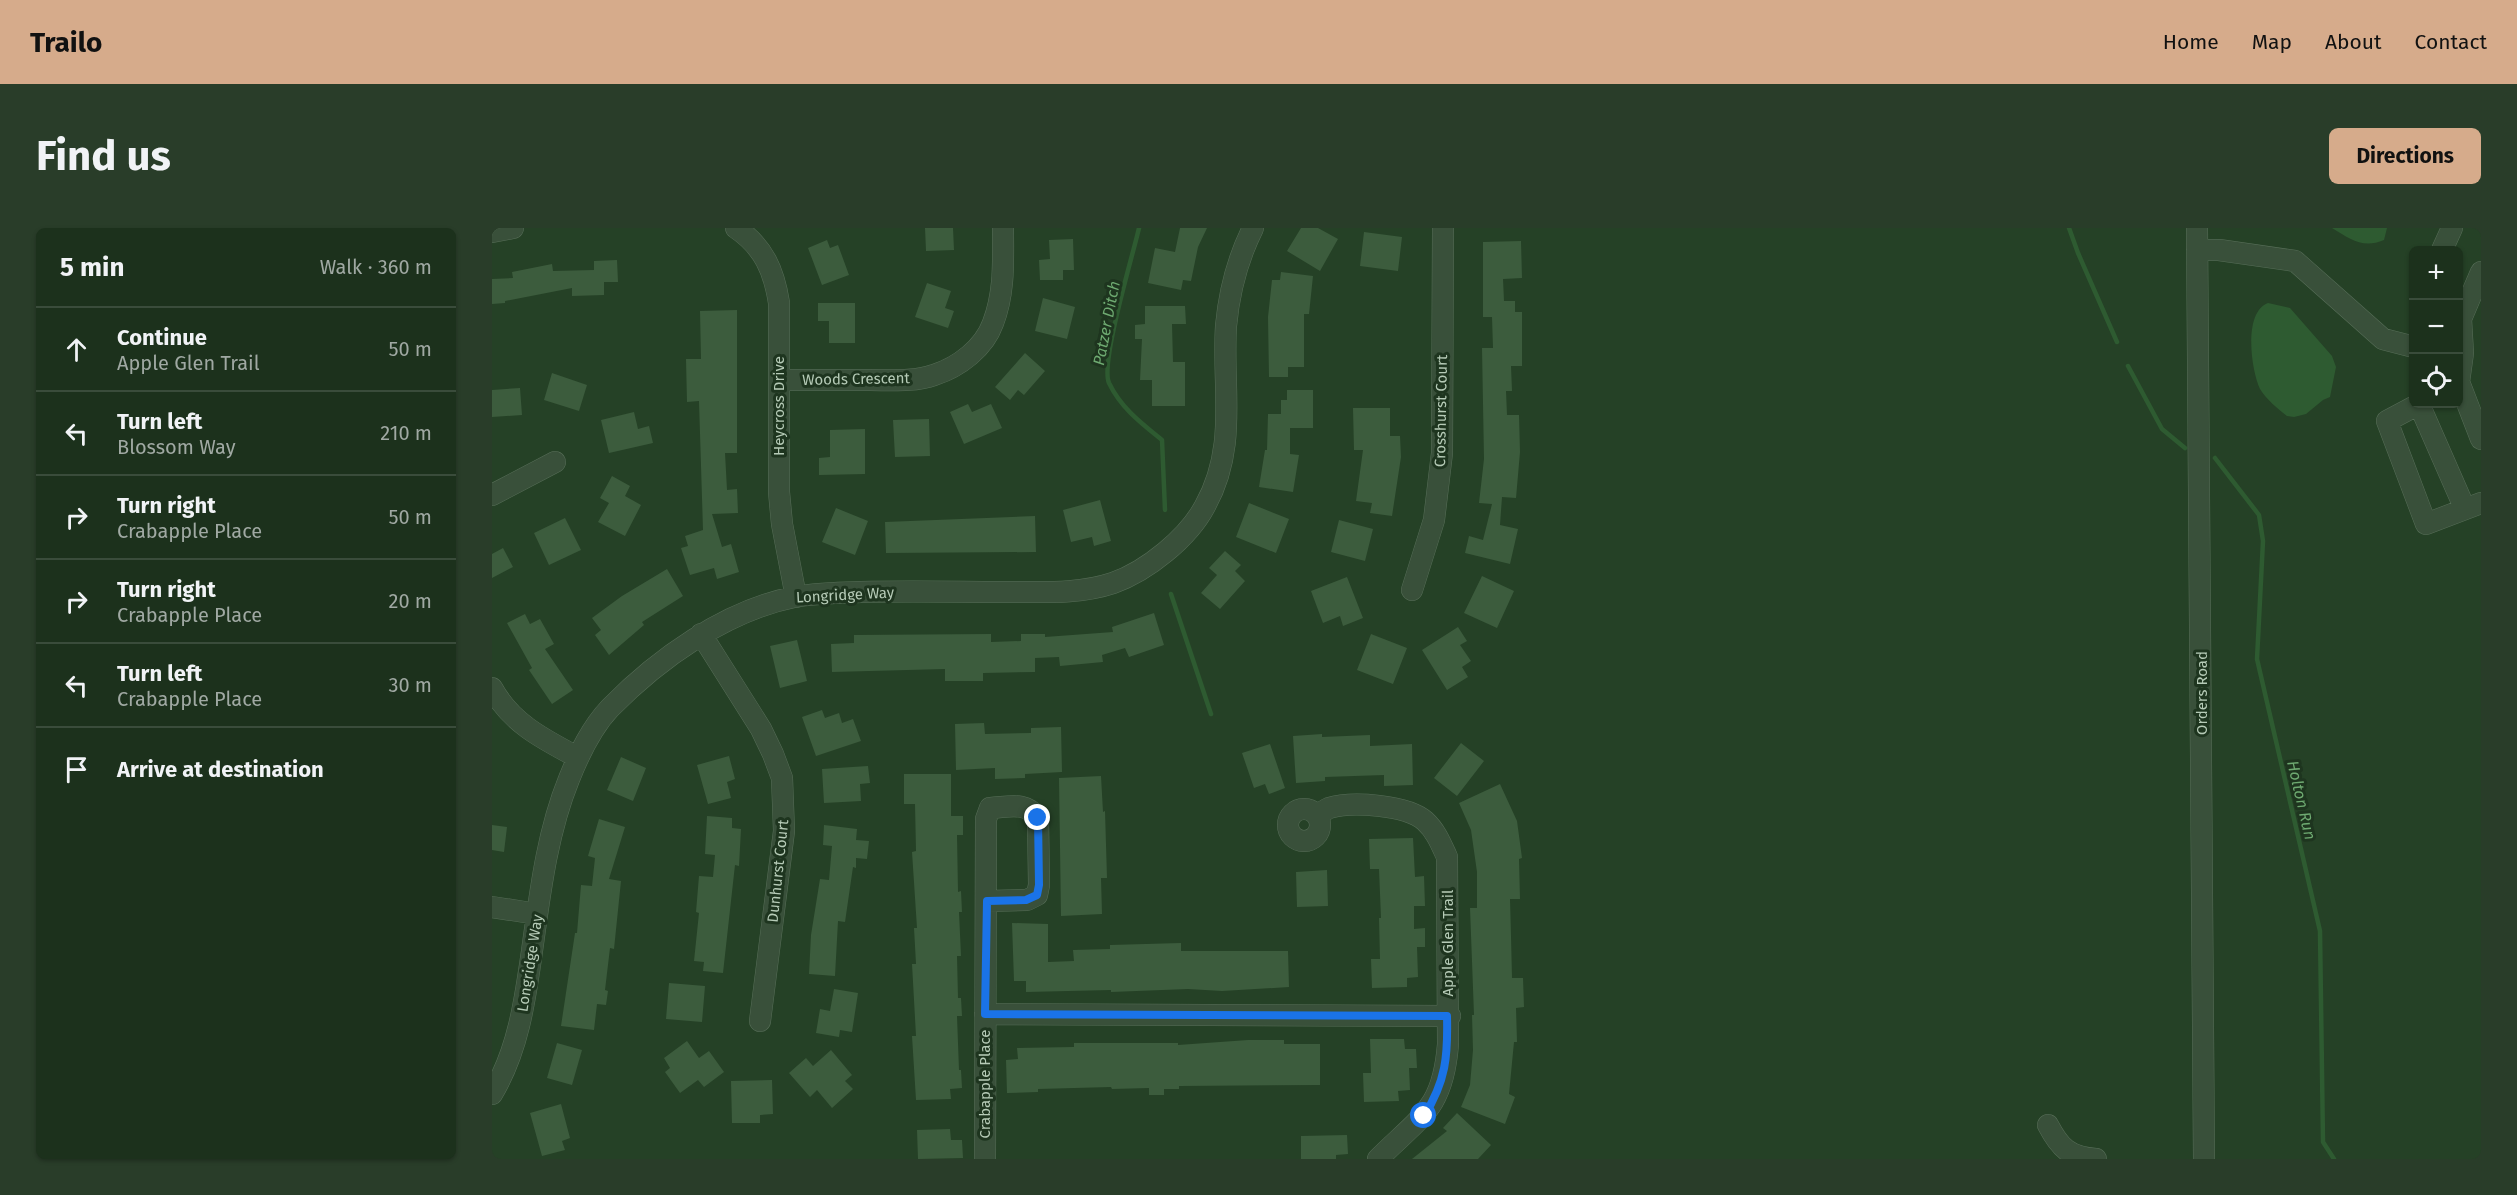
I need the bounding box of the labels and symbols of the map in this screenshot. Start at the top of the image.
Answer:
water label: Patzer Ditch [1089,279,1124,367]
street label: Crosshurst Court [1431,354,1451,467]
street label: Heycross Drive [770,356,788,456]
street label: Woods Crescent [802,369,911,389]
street label: Longridge Way [795,583,895,607]
street label: Orders Road [2193,651,2211,735]
water label: Holton Run [2283,759,2320,842]
route end [1024,804,1050,830]
street label: Dunhurst Court [764,818,792,923]
street label: Apple Glen Trail [1439,889,1457,996]
street label: Longridge Way [513,912,547,1013]
street label: Crabapple Place [976,1030,994,1138]
route start [1410,1102,1436,1128]

